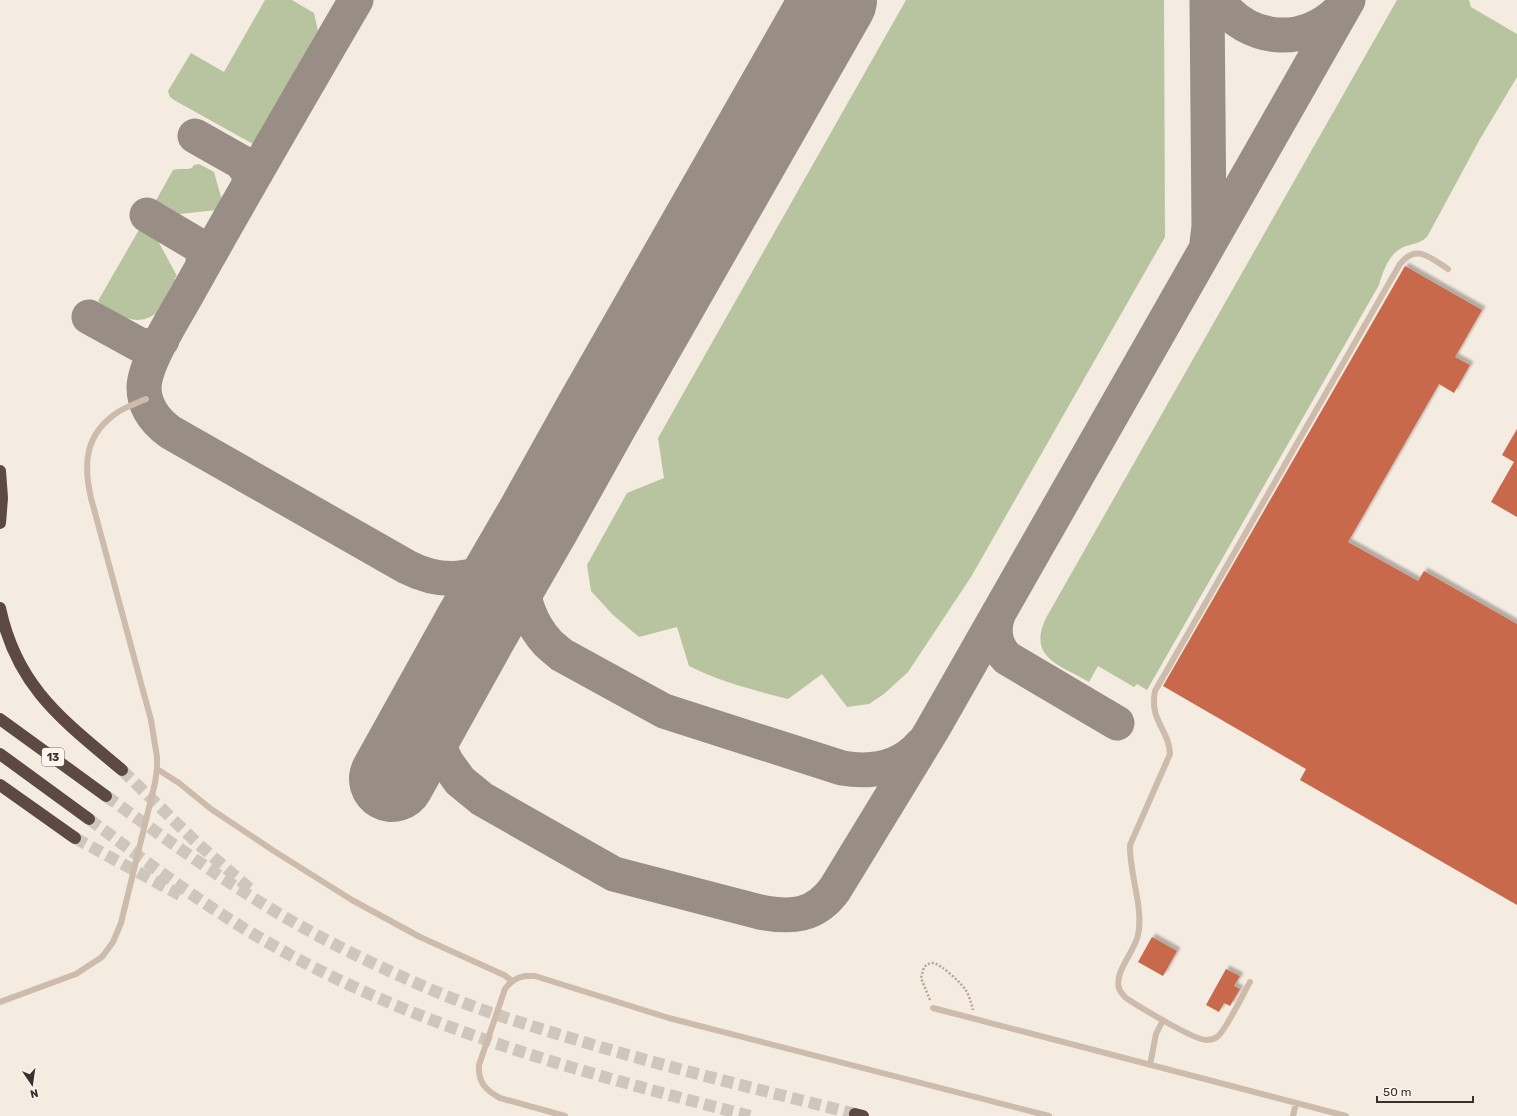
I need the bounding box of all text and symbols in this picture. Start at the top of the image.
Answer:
road number: 13 [42,748,64,766]
north arrow [12,1064,52,1104]
scale bar [1377,1078,1473,1104]
text: 50 m [1383,1085,1411,1099]
text: N [29,1086,39,1100]

